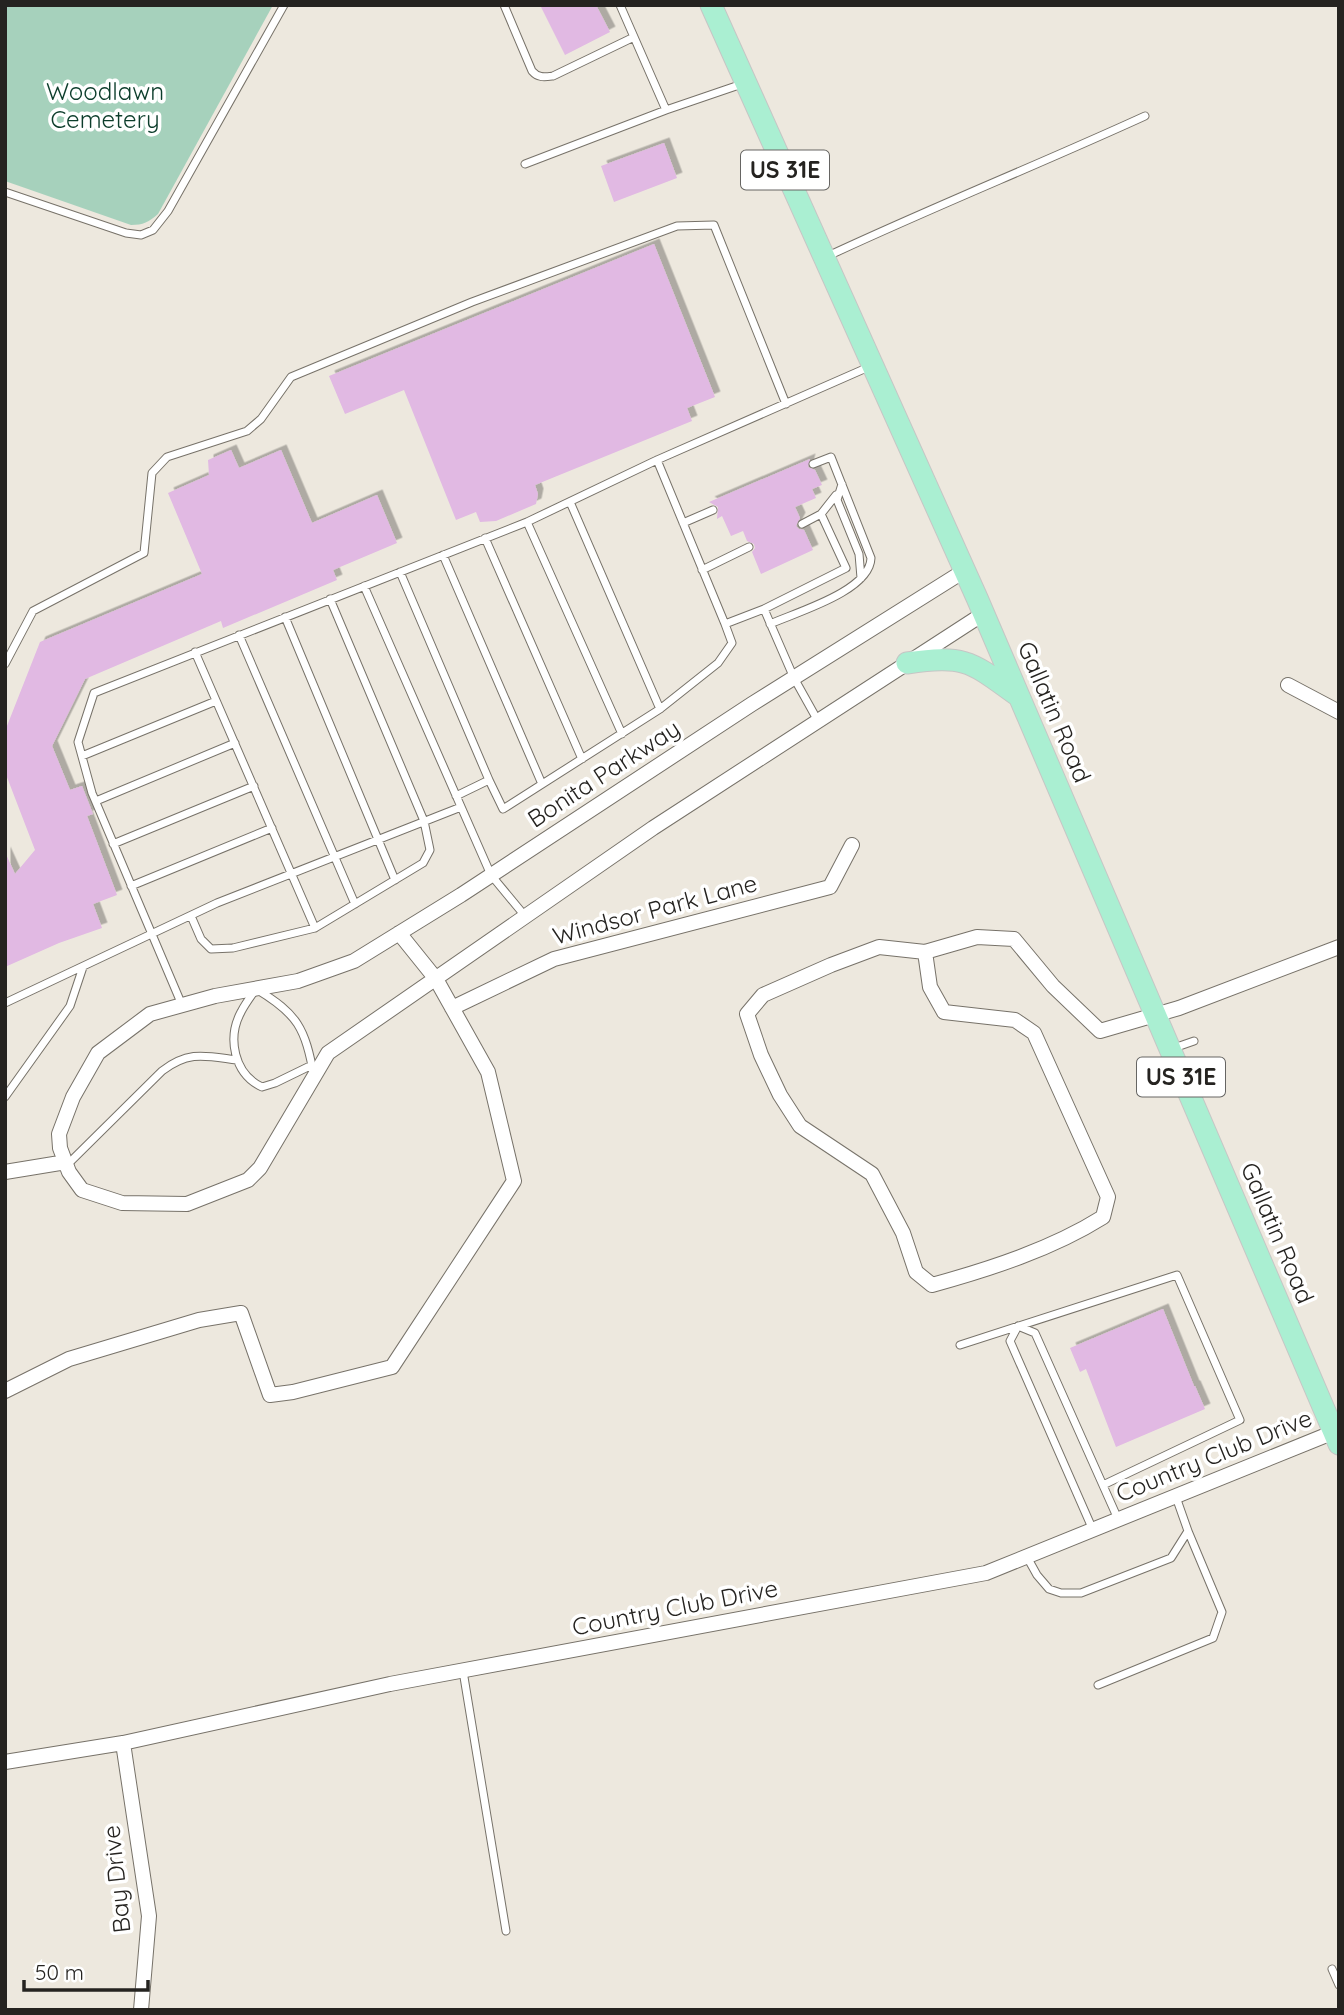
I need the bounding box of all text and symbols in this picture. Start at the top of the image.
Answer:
park label: Woodlawn Cemetery [46,76,164,134]
road number: US 31E [741,150,829,190]
street label: Gallatin Road [1012,637,1098,787]
street label: Bonita Parkway [522,713,685,834]
street label: Windsor Park Lane [549,867,760,951]
road number: US 31E [1137,1058,1225,1096]
street label: Gallatin Road [1235,1158,1321,1308]
street label: Country Club Drive [1111,1402,1316,1508]
street label: Country Club Drive [569,1572,780,1642]
street label: Bay Drive [95,1824,137,1934]
scale bar [24,1948,149,1992]
text: 50 m [35,1959,84,1985]

